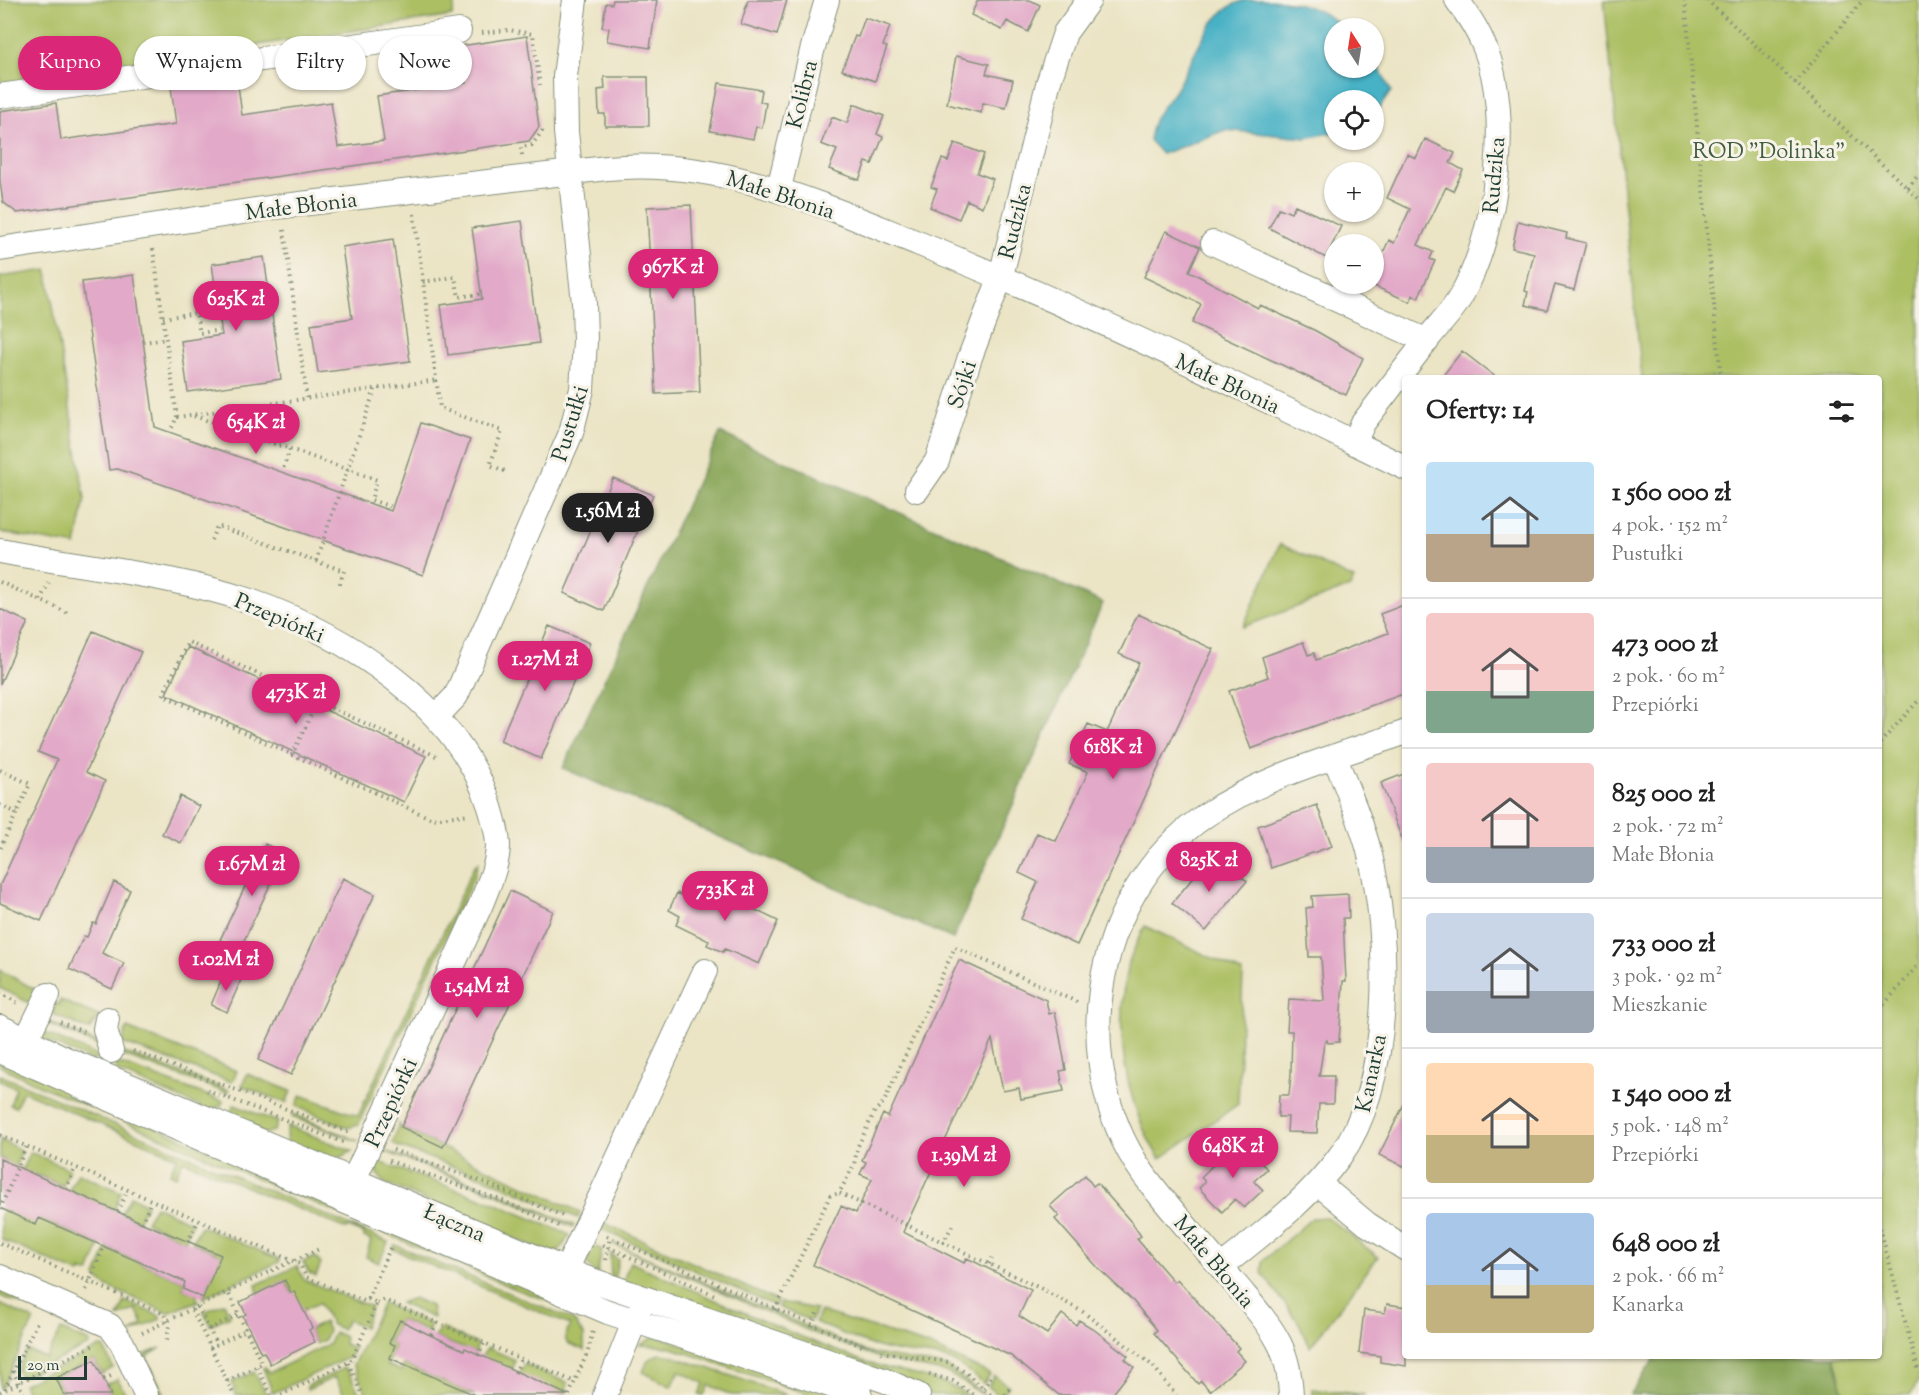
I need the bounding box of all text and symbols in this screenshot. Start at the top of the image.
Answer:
north arrow [1324,18,1384,78]
map controls [1324,18,1384,294]
chip: Kupno [18,36,122,90]
chip: Wynajem [134,36,263,90]
chip: Filtry [275,36,366,90]
chip: Nowe [378,36,472,90]
street label: Kolibra [780,57,828,132]
button: locate [1324,90,1384,150]
street label: Rudzika [1477,136,1515,215]
park label: ROD "Dolinka" [1693,137,1845,169]
button: + [1324,162,1384,222]
street label: Małe Błonia [722,164,838,229]
street label: Rudzika [992,181,1042,263]
street label: Małe Błonia [244,185,359,231]
button: − [1324,234,1384,294]
pin: 967K zł [618,249,728,300]
text: 967K zł [642,254,704,283]
pin: 625K zł [181,281,291,332]
text: 625K zł [207,286,265,315]
street label: Małe Błonia [1169,347,1284,424]
street label: Sójki [941,357,987,413]
street label: Pustułki [545,382,599,466]
text: Oferty: 14 [1426,393,1535,430]
icon: filters [1825,395,1858,428]
pin: 654K zł [201,404,311,455]
text: 654K zł [227,409,285,438]
text: 1 560 000 zł [1612,475,1731,512]
icon: home [1474,486,1546,558]
pin: 1.56M zł [546,493,670,544]
text: 1.56M zł [576,498,640,527]
text: 4 pok. · 152 m² [1612,512,1728,541]
text: Pustułki [1612,541,1683,570]
street label: Przepiórki [229,586,329,653]
text: 473 000 zł [1612,626,1718,663]
icon: home [1474,637,1546,709]
pin: 1.27M zł [483,641,607,692]
text: 1.27M zł [512,646,578,675]
text: 2 pok. · 60 m² [1612,663,1725,692]
pin: 473K zł [241,674,351,725]
text: 473K zł [266,679,326,708]
text: Przepiórki [1612,692,1699,721]
pin: 618K zł [1058,729,1168,780]
text: 618K zł [1084,734,1142,763]
text: 825 000 zł [1612,776,1715,813]
icon: home [1474,787,1546,859]
text: 2 pok. · 72 m² [1612,813,1724,842]
pin: 825K zł [1154,842,1264,893]
text: Małe Błonia [1612,842,1714,871]
pin: 1.67M zł [190,846,314,897]
text: 825K zł [1180,847,1238,876]
text: 1.67M zł [219,851,285,880]
pin: 733K zł [670,871,780,922]
text: 733K zł [696,876,754,905]
text: 733 000 zł [1612,926,1715,963]
icon: home [1474,937,1546,1009]
pin: 1.02M zł [164,941,288,992]
text: 1.02M zł [193,946,259,975]
text: 3 pok. · 92 m² [1612,963,1722,992]
pin: 1.54M zł [415,968,539,1019]
text: 1.54M zł [445,973,509,1002]
text: Mieszkanie [1612,992,1708,1021]
street label: Kanarka [1349,1032,1397,1116]
street label: Przepiórki [358,1053,427,1153]
text: 1 540 000 zł [1612,1076,1731,1113]
icon: home [1474,1087,1546,1159]
text: 5 pok. · 148 m² [1612,1113,1729,1142]
pin: 648K zł [1178,1128,1288,1179]
text: 648K zł [1202,1133,1264,1162]
pin: 1.39M zł [902,1137,1026,1188]
text: 1.39M zł [931,1142,997,1171]
text: Przepiórki [1612,1142,1699,1171]
street label: Łączna [418,1197,490,1252]
street label: Małe Błonia [1164,1210,1261,1316]
text: 648 000 zł [1612,1226,1720,1263]
icon: home [1474,1237,1546,1309]
text: 2 pok. · 66 m² [1612,1263,1724,1292]
text: Kanarka [1612,1292,1684,1321]
scale bar [18,1353,87,1380]
text: 20 m [27,1355,60,1378]

